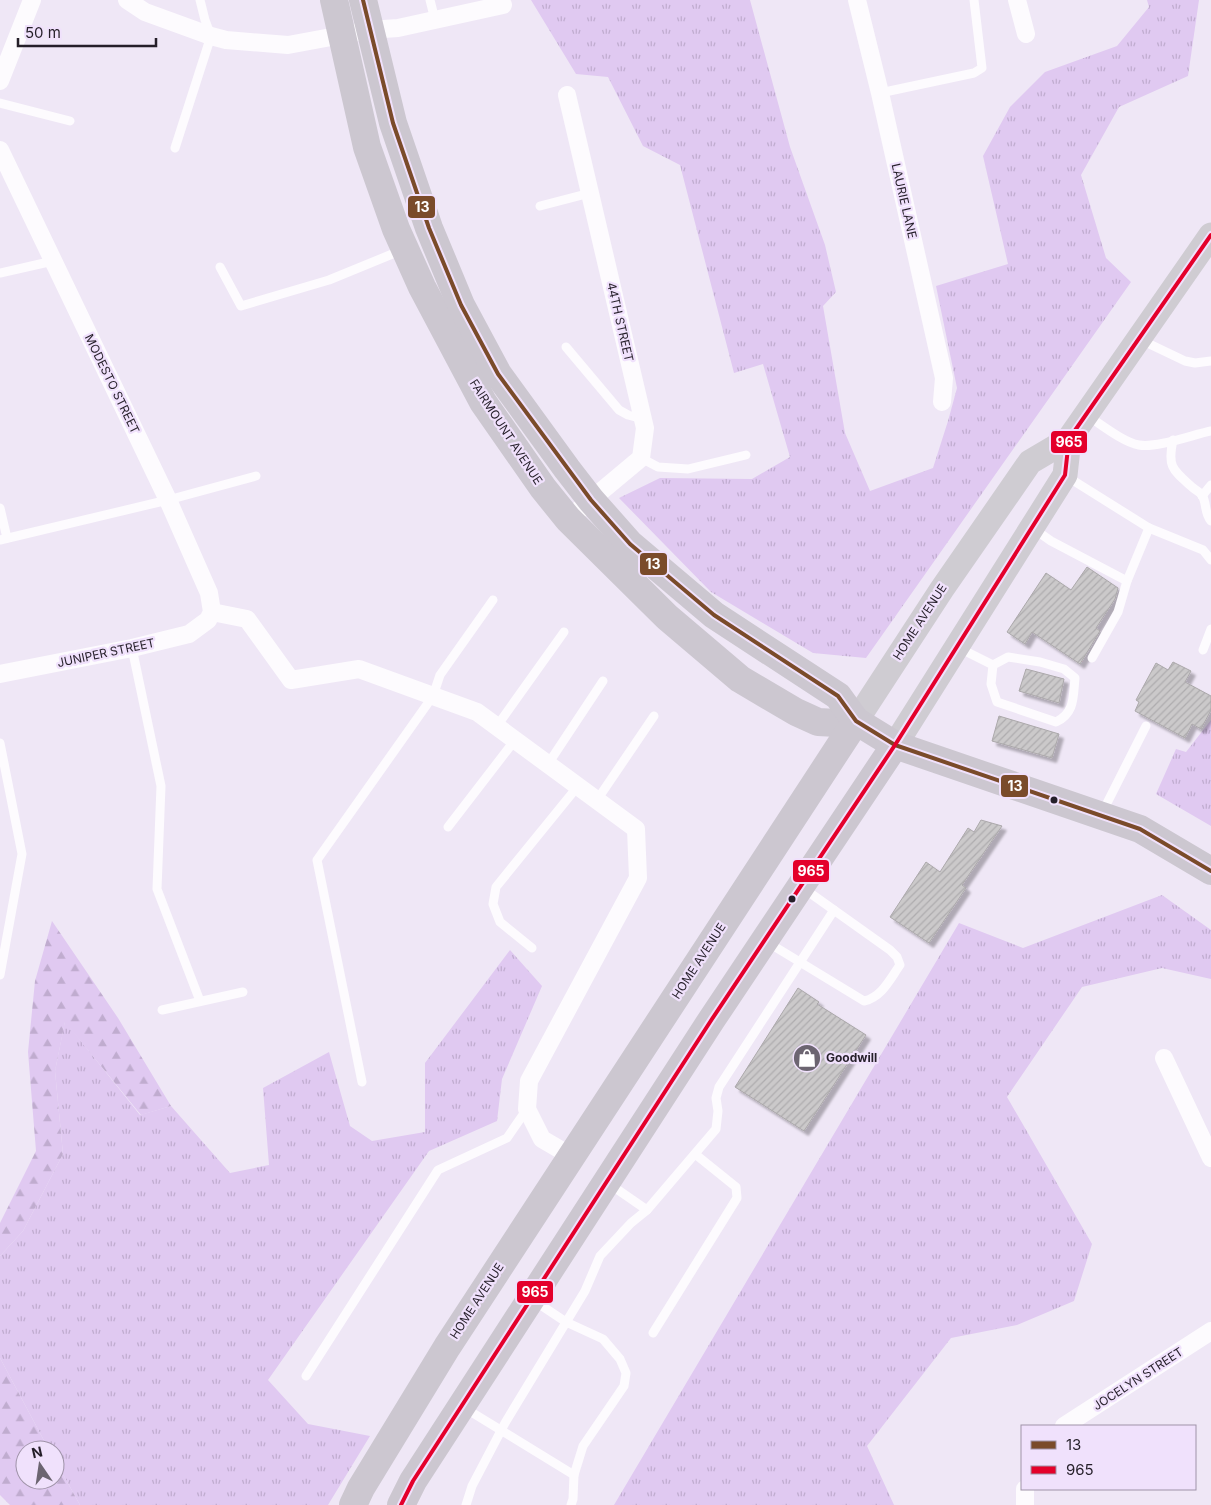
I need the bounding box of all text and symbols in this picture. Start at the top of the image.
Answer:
scale bar [18,15,155,47]
text: 50 m [25,23,61,42]
street label: LAURIE LANE [889,162,920,240]
line badge: 13 [407,195,436,219]
text: 13 [414,198,430,215]
street label: 44TH STREET [604,281,637,363]
street label: MODESTO STREET [82,332,143,436]
street label: FAIRMOUNT AVENUE [467,376,546,487]
line badge: 965 [1050,430,1088,454]
text: 965 [1055,433,1083,450]
line badge: 13 [639,552,668,576]
text: 13 [645,555,661,572]
street label: HOME AVENUE [889,581,950,663]
street label: JUNIPER STREET [56,635,156,670]
line badge: 13 [1000,774,1029,798]
text: 13 [1007,777,1023,794]
unlabelled marker [1049,795,1059,805]
line badge: 965 [792,859,830,883]
text: 965 [797,862,825,879]
unlabelled marker [787,894,797,904]
street label: HOME AVENUE [668,920,729,1002]
shop icon: Goodwill [792,1043,822,1073]
place label: Goodwill [826,1050,877,1065]
street label: HOME AVENUE [446,1260,507,1342]
line badge: 965 [516,1280,554,1304]
text: 965 [521,1283,549,1300]
street label: JOCELYN STREET [1090,1344,1186,1413]
legend [1021,1425,1196,1490]
text: 13 [1066,1435,1081,1454]
north arrow [15,1440,65,1490]
text: N [30,1442,44,1461]
text: 965 [1066,1460,1094,1479]

